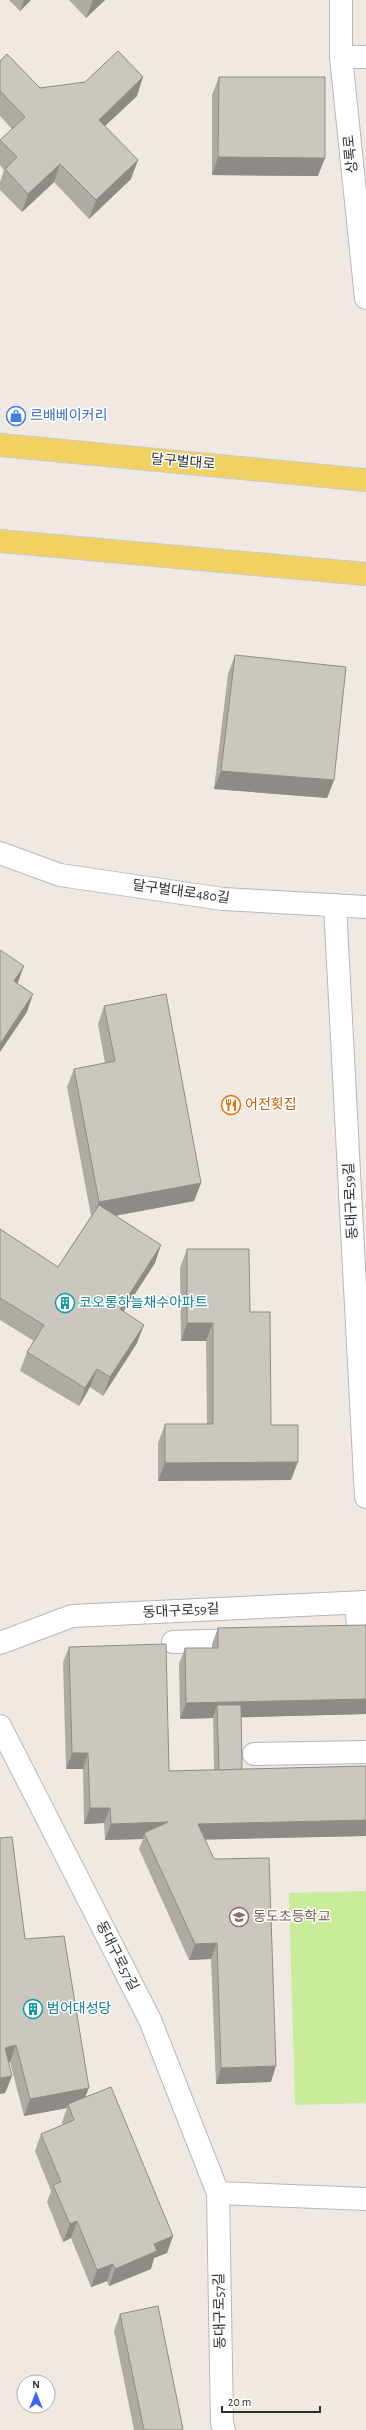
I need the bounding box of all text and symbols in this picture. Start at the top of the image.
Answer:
street label: 상록로 [341,134,360,174]
shop icon: 르배베이커리 [5,405,27,427]
place label: 르배베이커리 [30,408,107,423]
street label: 달구벌대로 [150,451,216,472]
street label: 달구벌대로480길 [131,877,231,906]
restaurant icon: 어전횟집 [220,1094,242,1116]
place label: 어전횟집 [245,1096,297,1112]
street label: 동대구로59길 [341,1162,360,1240]
building icon: 코오롱하늘채수아파트 [54,1292,76,1314]
place label: 코오롱하늘채수아파트 [79,1295,208,1310]
street label: 동대구로59길 [142,1601,220,1620]
school or university icon: 동도초등학교 [228,1906,250,1928]
place label: 동도초등학교 [253,1908,330,1924]
street label: 동대구로57길 [93,1918,141,1993]
building icon: 범어대성당 [22,1998,44,2020]
place label: 범어대성당 [47,2001,112,2016]
street label: 동대구로57길 [211,2273,228,2349]
north arrow [16,2374,56,2414]
text: N [32,2379,40,2390]
scale bar [222,2388,320,2414]
text: 20 m [228,2396,251,2408]

